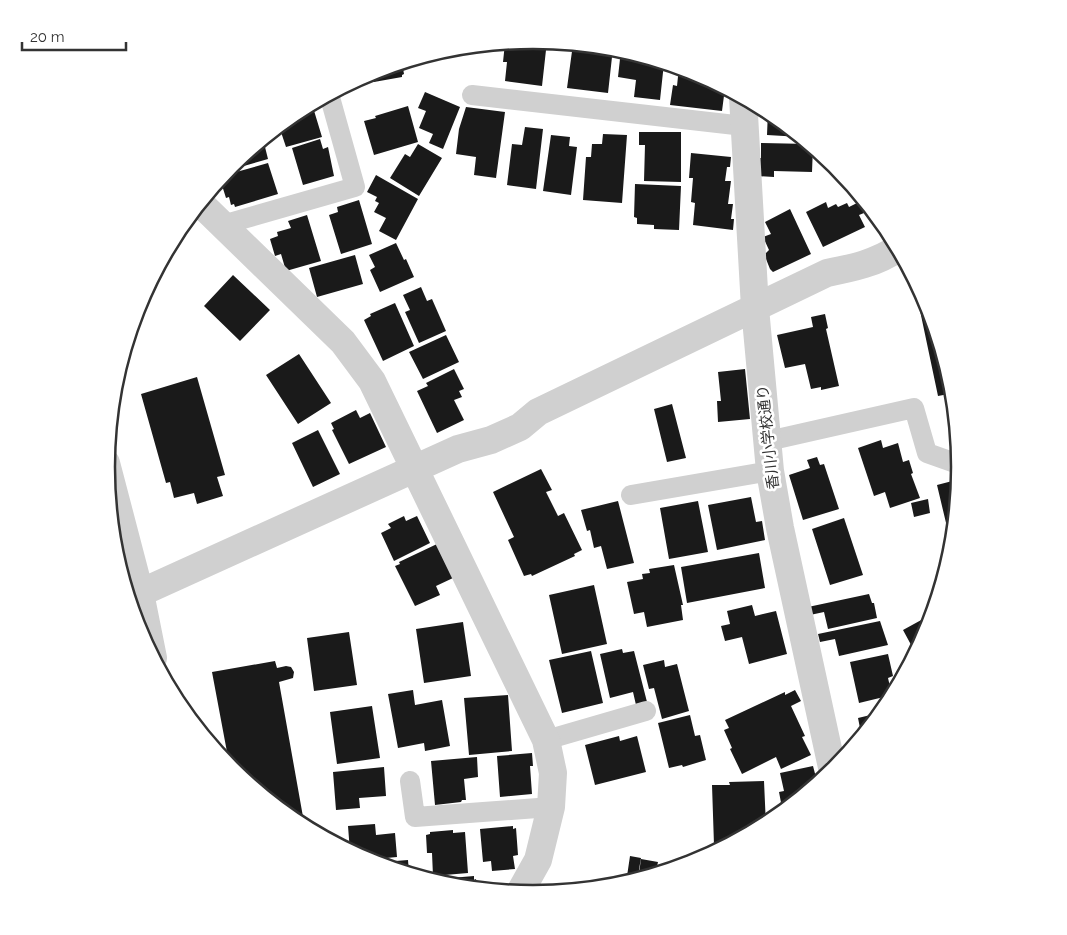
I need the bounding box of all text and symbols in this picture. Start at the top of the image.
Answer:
scale bar [22,20,126,52]
text: 20 m [30,28,65,46]
street label: 香川小学校通り [754,384,782,490]

